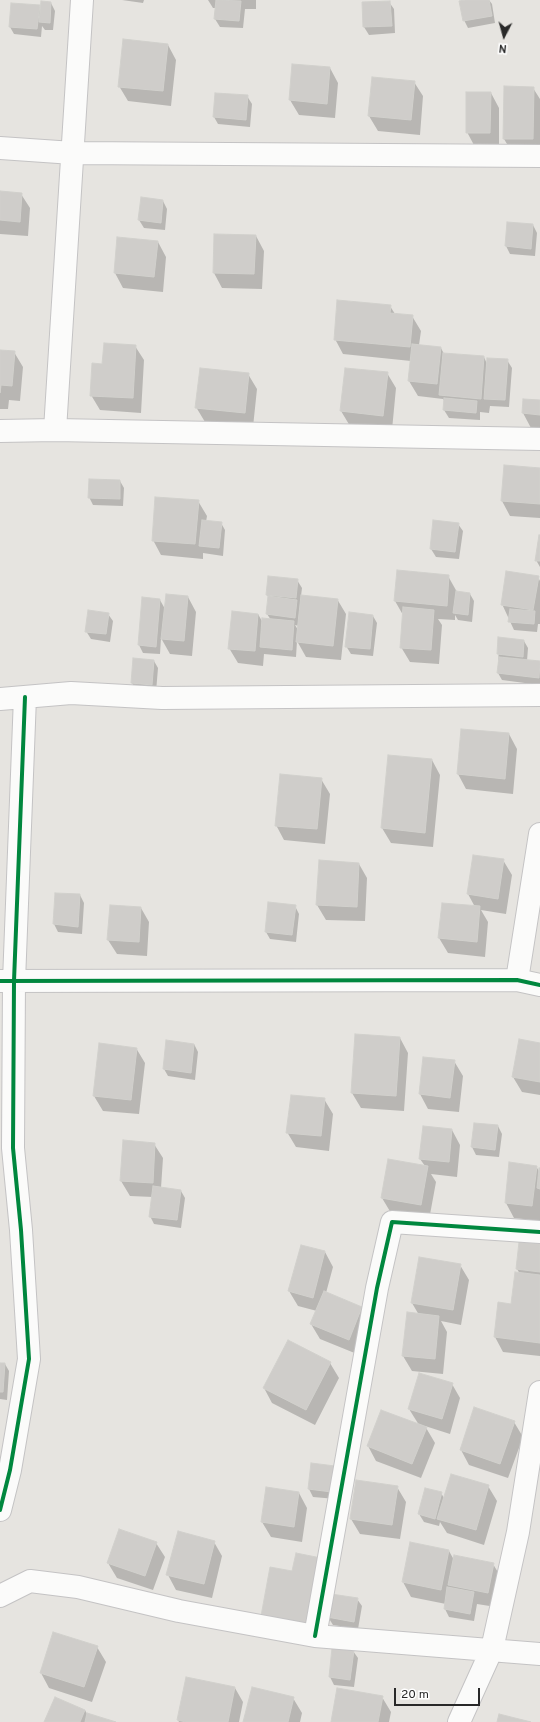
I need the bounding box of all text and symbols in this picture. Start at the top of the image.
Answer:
north arrow [484,16,524,56]
text: N [498,41,507,55]
scale bar [396,1680,482,1706]
text: 20 m [401,1687,429,1703]

